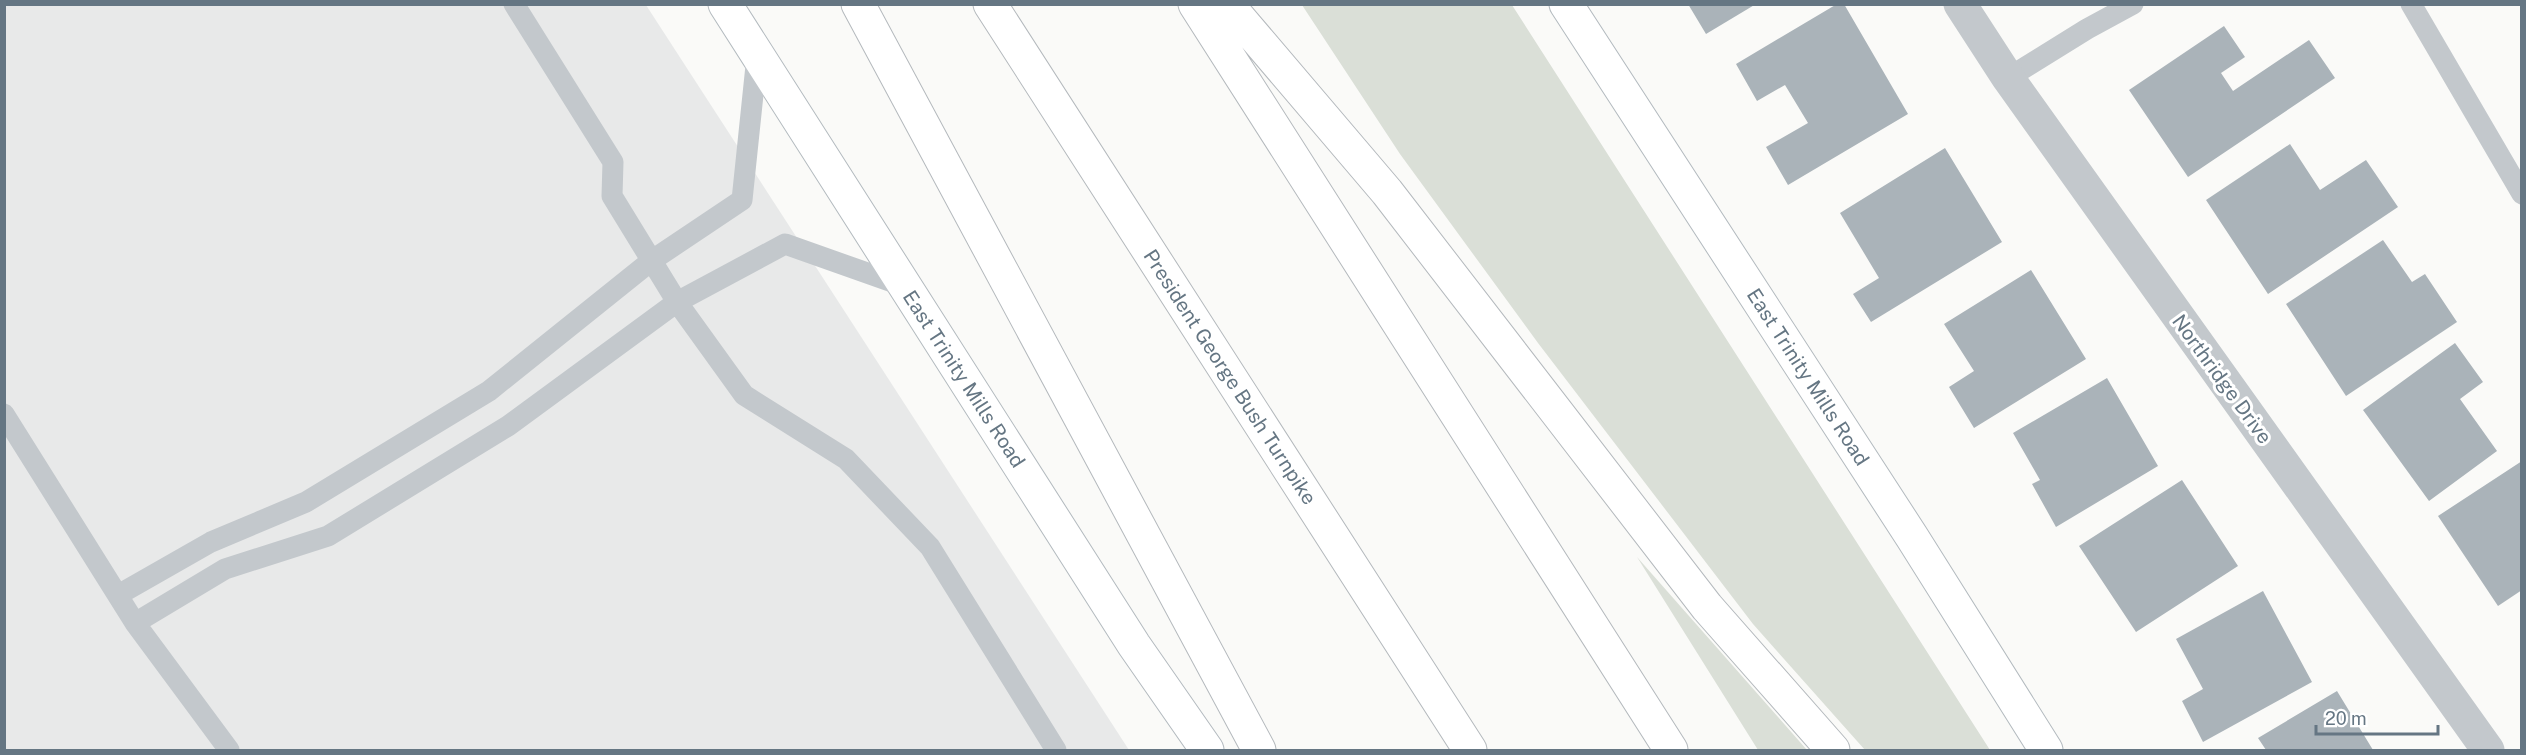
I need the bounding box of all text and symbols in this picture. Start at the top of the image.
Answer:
street label: President George Bush Turnpike [1138,245,1322,509]
street label: East Trinity Mills Road [1742,284,1874,470]
street label: East Trinity Mills Road [898,286,1030,472]
street label: Northridge Drive [2167,310,2277,448]
scale bar [2316,698,2438,736]
text: 20 m [2325,708,2367,729]

